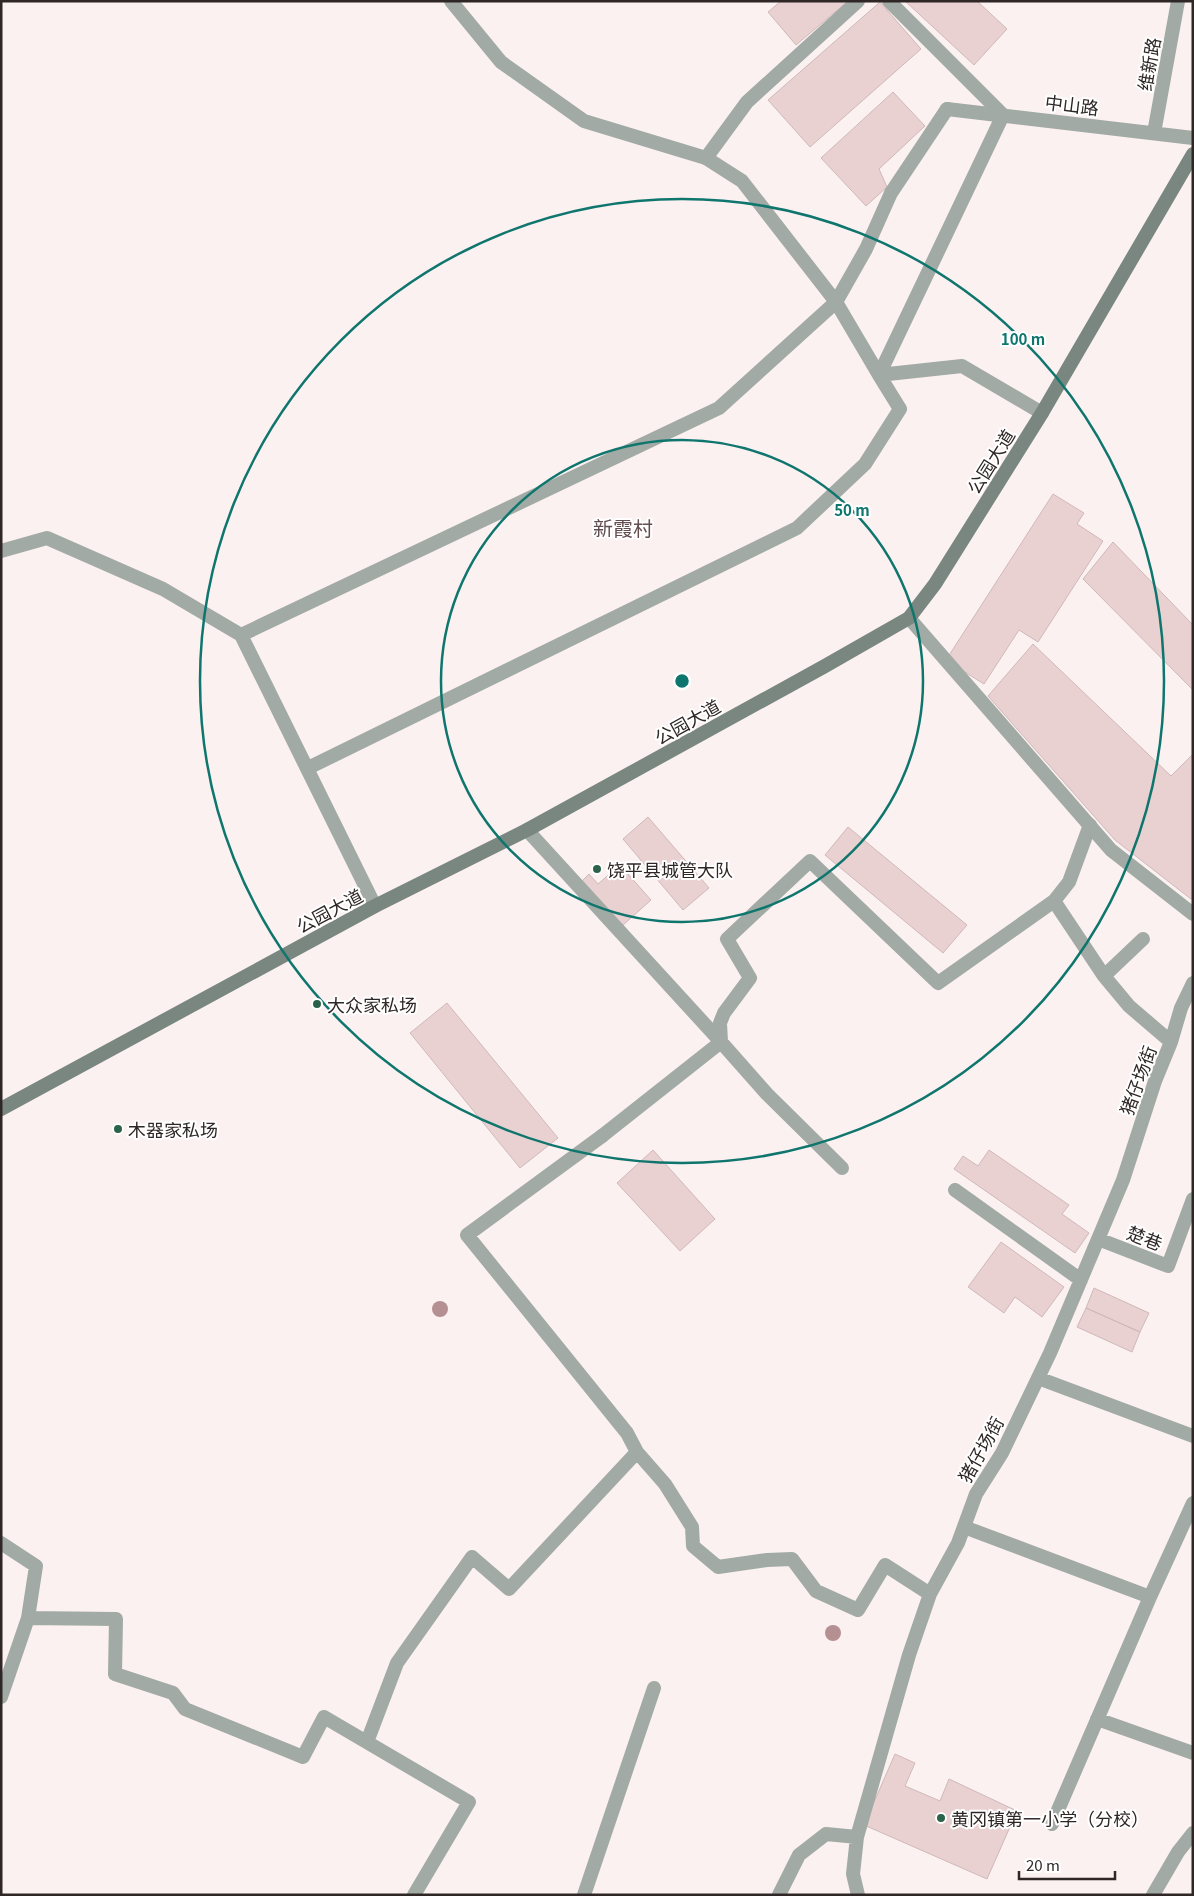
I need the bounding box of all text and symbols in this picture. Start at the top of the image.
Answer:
street label: 维新路 [1131,35,1165,93]
street label: 中山路 [1044,88,1100,120]
text: 100 m [1001,328,1045,349]
street label: 公园大道 [960,424,1020,498]
text: 50 m [834,499,870,520]
district label: 新霞村 [593,513,653,542]
centre of rings [673,672,691,690]
street label: 公园大道 [649,692,725,750]
place label: 饶平县城管大队 [607,856,733,882]
marker: 饶平县城管大队 [591,863,603,875]
street label: 公园大道 [291,882,367,938]
place label: 大众家私场 [327,991,417,1017]
marker: 大众家私场 [311,998,323,1010]
street label: 猪仔场街 [1112,1042,1162,1118]
place label: 木器家私场 [128,1116,218,1142]
marker: 木器家私场 [112,1123,124,1135]
street label: 楚巷 [1124,1218,1166,1256]
street label: 猪仔场街 [951,1411,1009,1487]
place label: 黄冈镇第一小学（分校） [951,1805,1149,1831]
marker: 黄冈镇第一小学（分校） [935,1812,947,1824]
scale bar [1019,1848,1115,1880]
text: 20 m [1026,1854,1060,1875]

